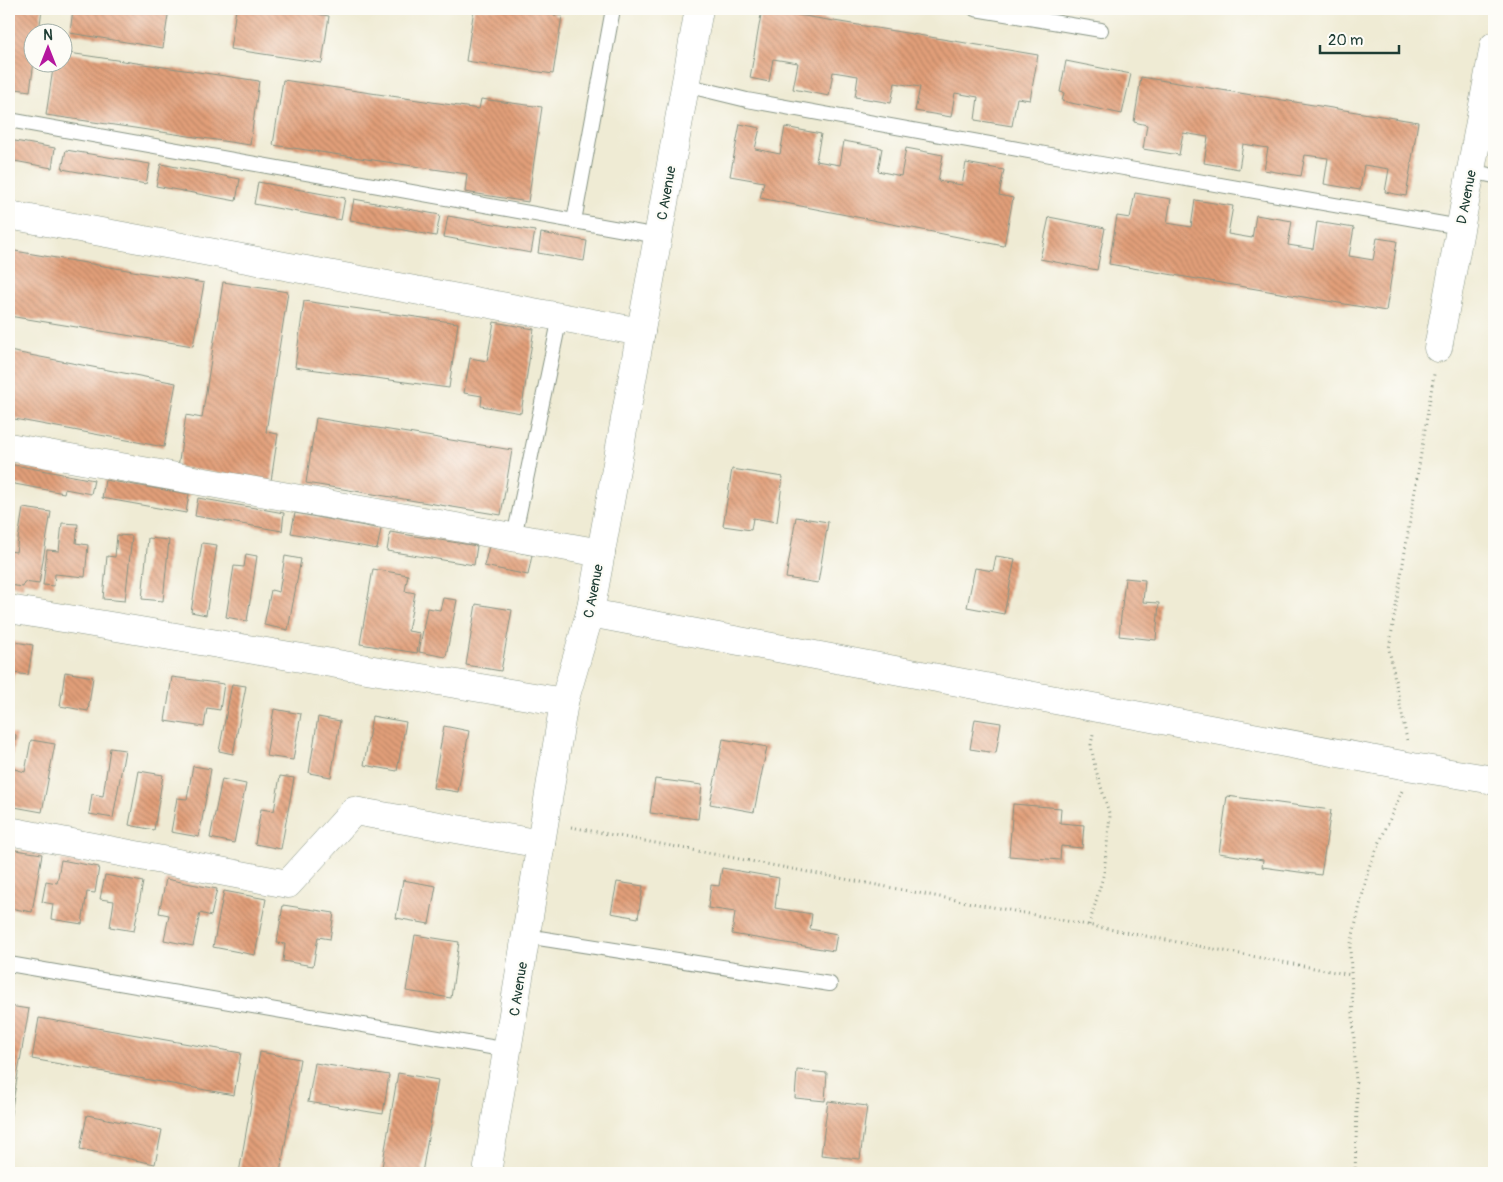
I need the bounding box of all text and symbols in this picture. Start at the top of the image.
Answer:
north arrow [22,22,72,72]
scale bar [1320,22,1399,54]
text: N [43,27,53,44]
text: 20 m [1328,31,1363,50]
street label: C Avenue [653,165,680,222]
street label: D Avenue [1453,168,1480,226]
street label: C Avenue [580,563,607,620]
street label: C Avenue [506,961,531,1017]

